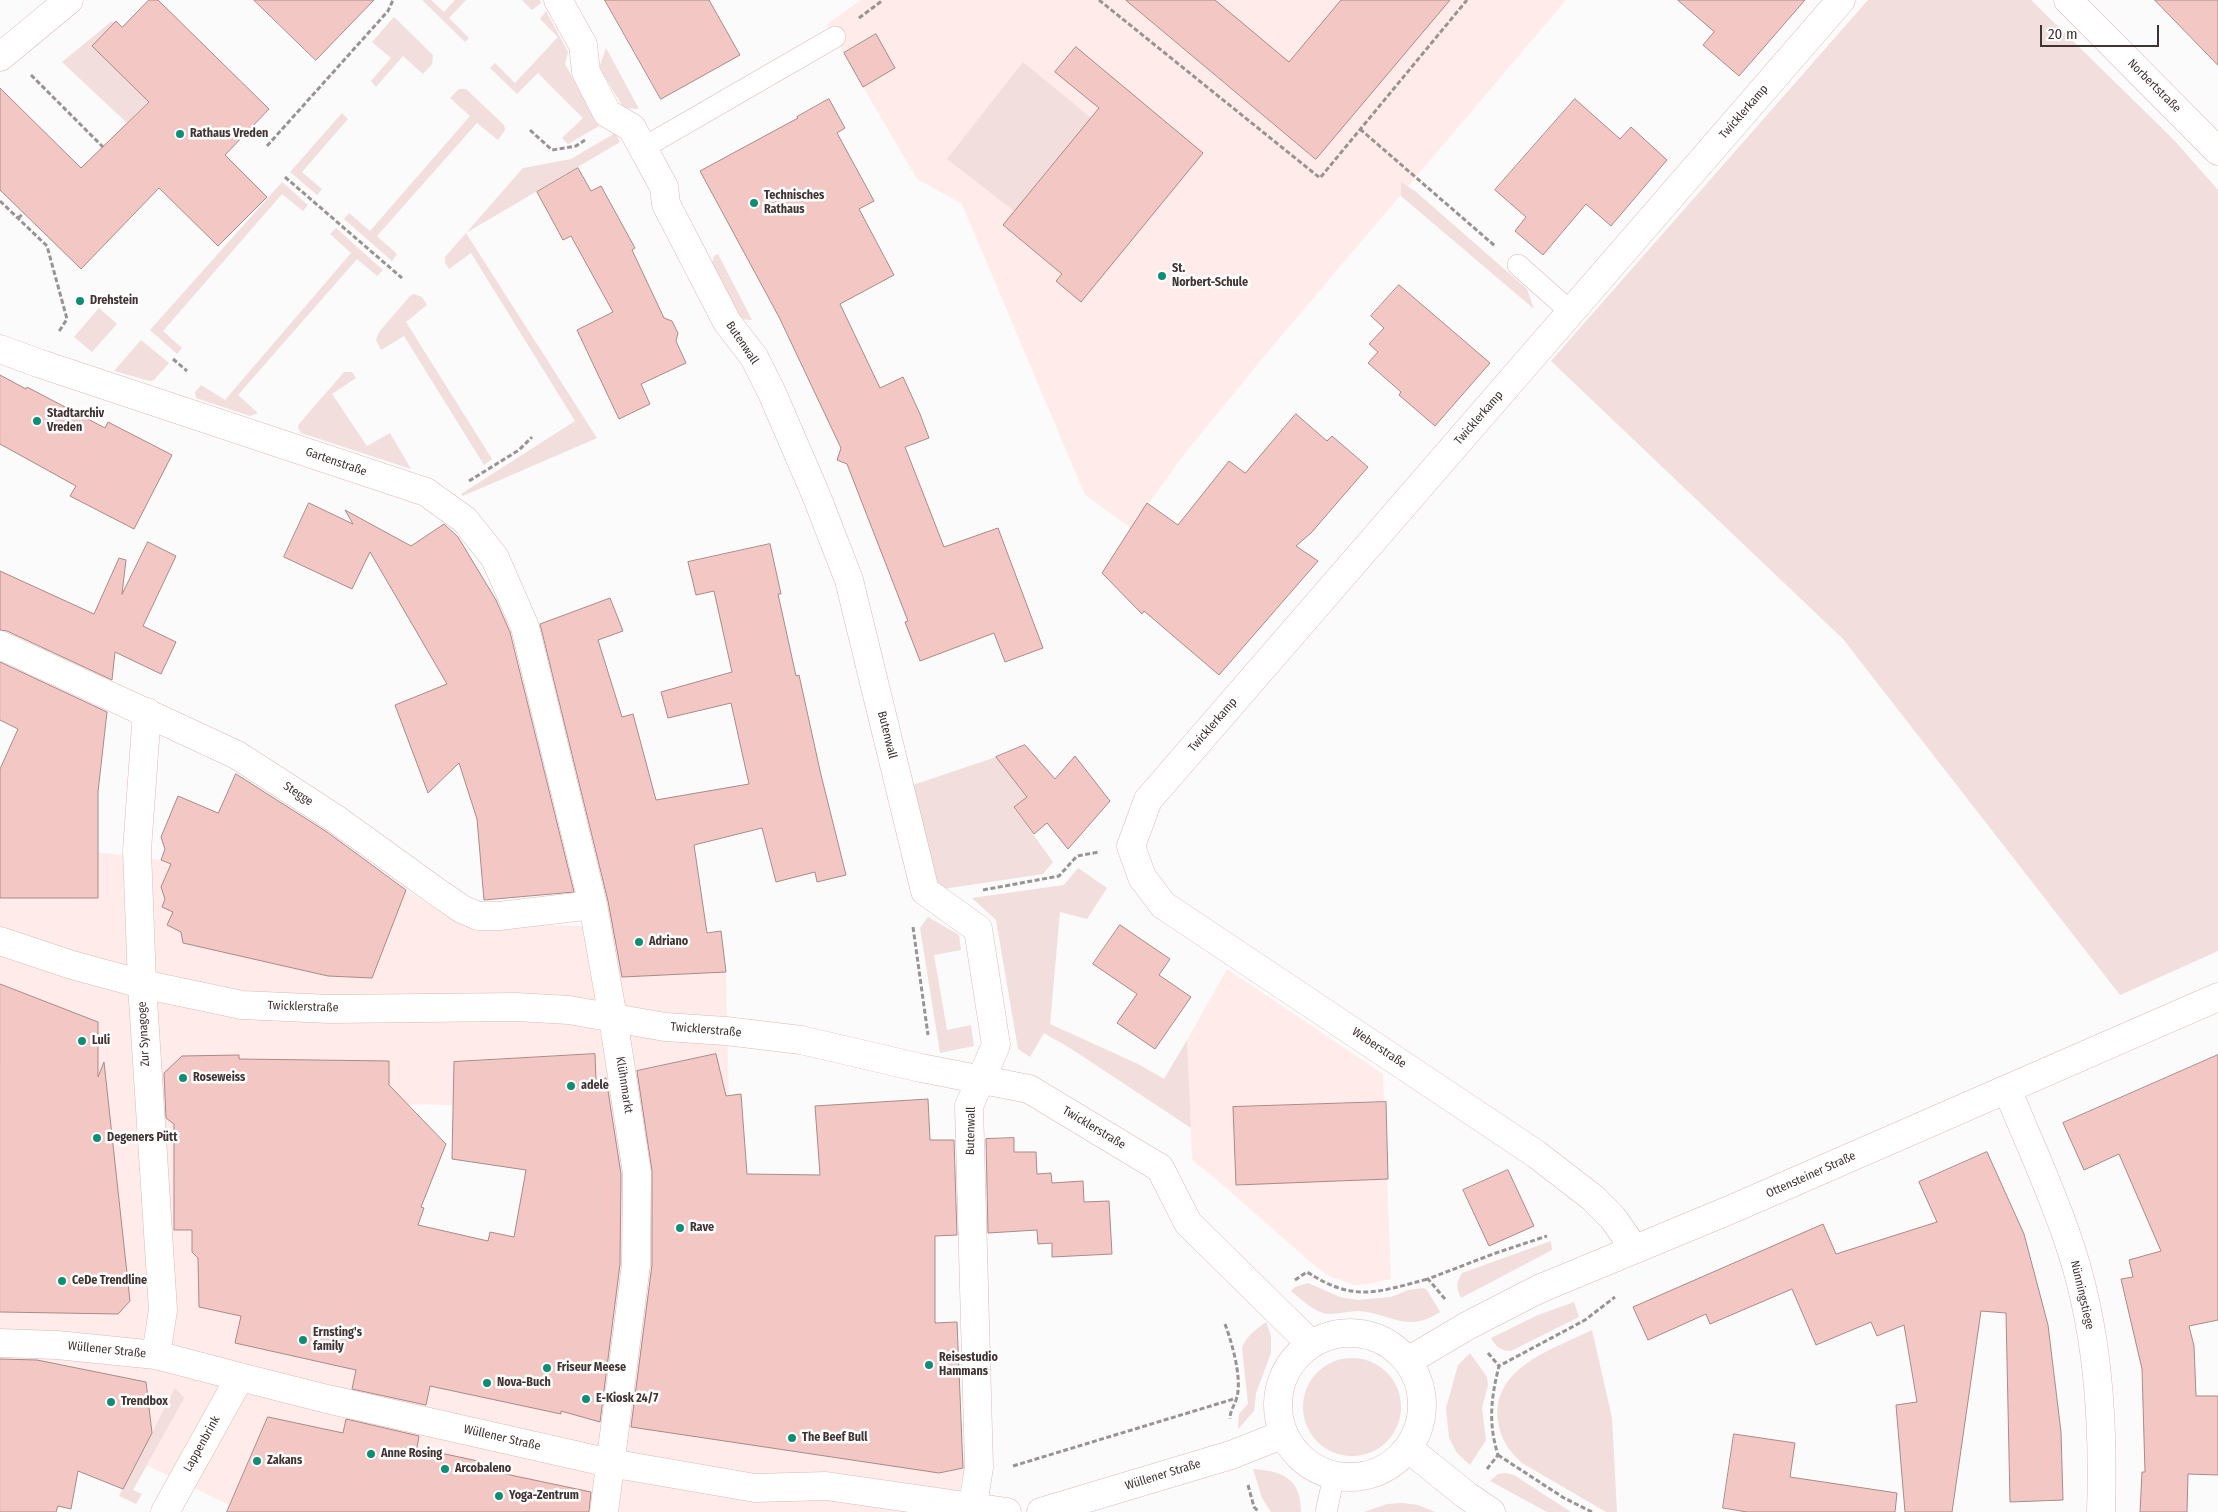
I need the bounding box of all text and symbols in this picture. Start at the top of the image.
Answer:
scale bar [2043,15,2162,47]
text: 20 m [2048,25,2078,43]
street label: Norbertstraße [2124,56,2184,116]
street label: Twicklerkamp [1717,82,1771,142]
place label: Rathaus Vreden [190,127,268,141]
marker: Rathaus Vreden [174,128,186,140]
place label: Technisches Rathaus [764,189,824,217]
marker: Technisches Rathaus [748,197,760,209]
place label: St. Norbert-Schule [1172,262,1248,290]
marker: St. Norbert-Schule [1156,270,1168,282]
place label: Drehstein [90,294,138,308]
marker: Drehstein [74,295,86,307]
street label: Butenwall [722,319,762,367]
street label: Twicklerkamp [1452,388,1506,448]
place label: Stadtarchiv Vreden [47,407,104,435]
marker: Stadtarchiv Vreden [31,415,43,427]
street label: Gartenstraße [303,445,369,479]
street label: Twicklerkamp [1186,695,1240,755]
street label: Butenwall [874,710,900,760]
street label: Stegge [280,779,316,809]
place label: Adriano [649,935,688,949]
marker: Adriano [633,936,645,948]
street label: Twicklerstraße [267,999,339,1015]
street label: Zur Synagoge [135,1001,153,1067]
street label: Twicklerstraße [670,1020,742,1040]
street label: Weberstraße [1349,1025,1409,1071]
place label: Luli [92,1034,110,1048]
marker: Luli [76,1035,88,1047]
street label: Klühnmarkt [612,1056,636,1114]
place label: Roseweiss [193,1071,245,1085]
marker: Roseweiss [177,1072,189,1084]
place label: adele [581,1079,609,1093]
marker: adele [565,1080,577,1092]
street label: Twicklerstraße [1060,1104,1128,1152]
street label: Butenwall [963,1107,979,1155]
place label: Degeners Pütt [107,1131,177,1145]
marker: Degeners Pütt [91,1132,103,1144]
street label: Ottensteiner Straße [1764,1149,1858,1201]
place label: Rave [690,1221,714,1235]
marker: Rave [674,1222,686,1234]
street label: Nünningstiege [2067,1259,2097,1331]
place label: CeDe Trendline [72,1274,147,1288]
marker: CeDe Trendline [56,1275,68,1287]
place label: Ernsting's family [313,1326,362,1354]
marker: Ernsting's family [297,1334,309,1346]
street label: Wüllener Straße [67,1339,147,1361]
place label: Reisestudio Hammans [939,1351,998,1379]
marker: Reisestudio Hammans [923,1359,935,1371]
place label: Friseur Meese [557,1361,626,1375]
marker: Friseur Meese [541,1362,553,1374]
place label: Nova-Buch [497,1376,551,1390]
marker: Nova-Buch [481,1377,493,1389]
place label: E-Kiosk 24/7 [596,1392,658,1406]
marker: E-Kiosk 24/7 [580,1393,592,1405]
place label: Trendbox [121,1395,168,1409]
marker: Trendbox [105,1396,117,1408]
street label: Lappenbrink [181,1414,223,1474]
street label: Wüllener Straße [462,1422,542,1454]
place label: The Beef Bull [802,1431,868,1445]
marker: The Beef Bull [786,1432,798,1444]
place label: Anne Rosing [381,1447,442,1461]
marker: Anne Rosing [365,1448,377,1460]
place label: Zakans [267,1454,302,1468]
marker: Zakans [251,1455,263,1467]
street label: Wüllener Straße [1123,1457,1203,1493]
place label: Arcobaleno [455,1462,511,1476]
marker: Arcobaleno [439,1463,451,1475]
place label: Yoga-Zentrum [509,1489,579,1503]
marker: Yoga-Zentrum [493,1490,505,1502]

